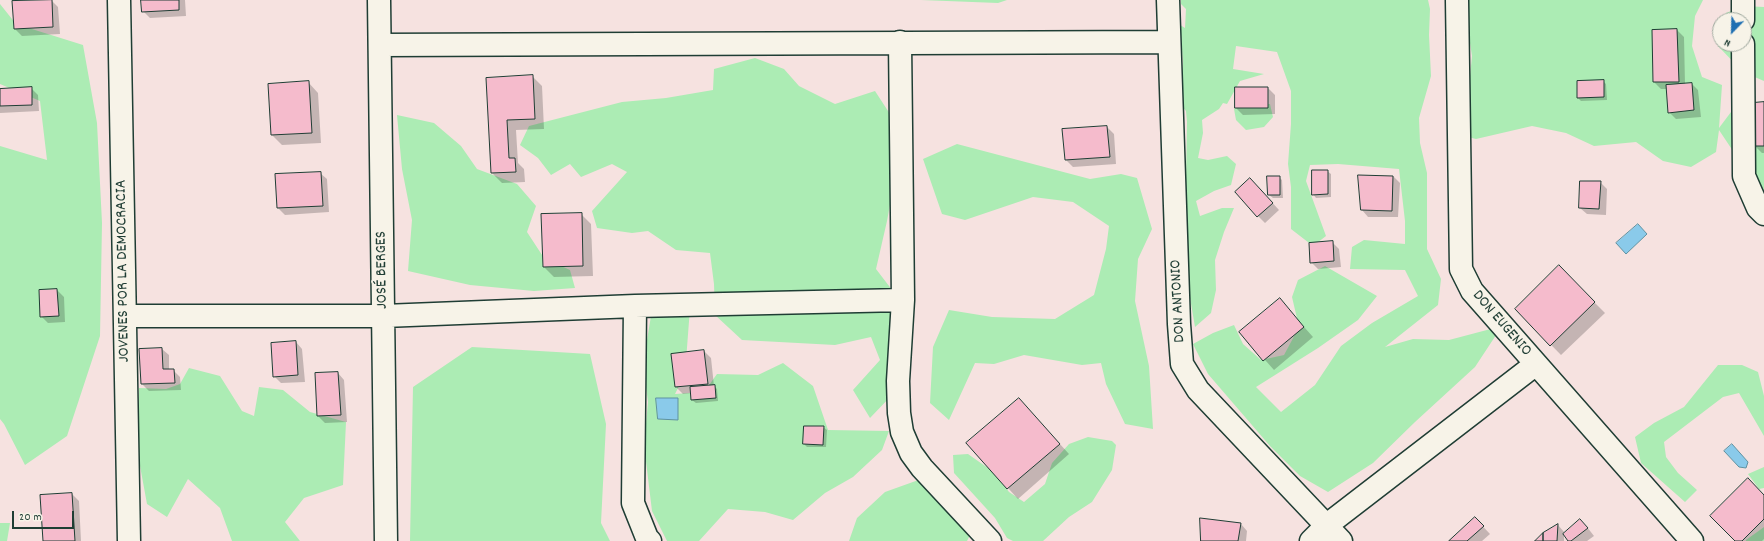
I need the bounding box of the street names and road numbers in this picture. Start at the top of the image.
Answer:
street label: JOVENES POR LA DEMOCRACIA [113,179,135,363]
street label: JOSÉ BERGES [373,231,393,309]
street label: DON ANTONIO [1167,259,1191,343]
street label: DON EUGENIO [1467,287,1535,361]

